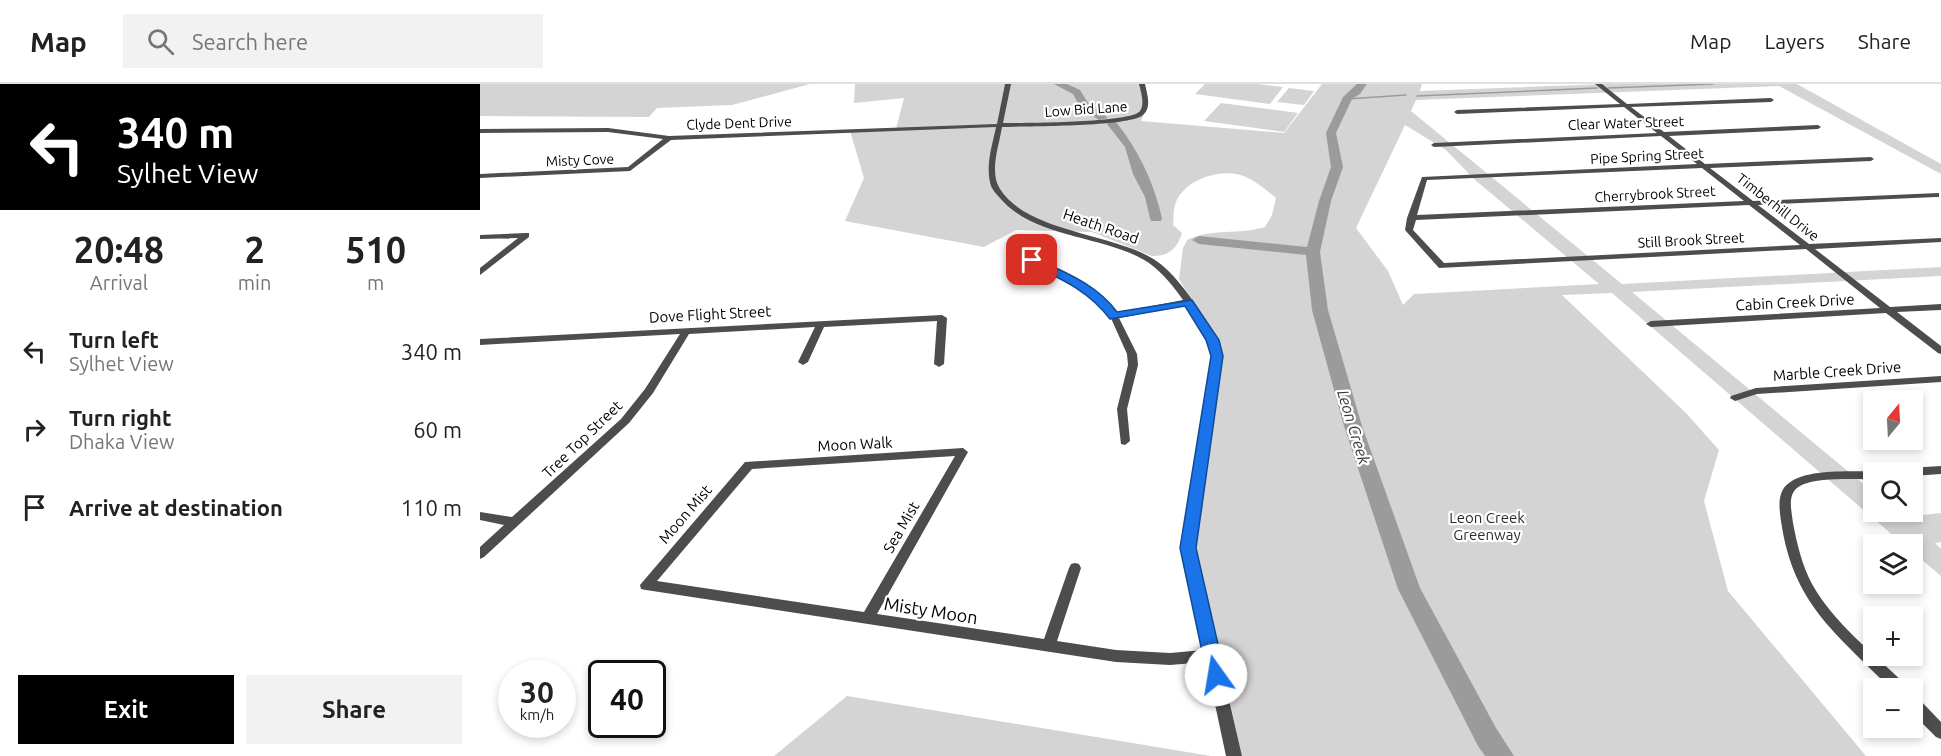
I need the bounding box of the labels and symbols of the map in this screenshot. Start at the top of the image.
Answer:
street label: Low Bid Lane [1044,98,1128,120]
street label: Clyde Dent Drive [686,113,792,133]
street label: Clear Water Street [1568,113,1685,133]
street label: Pipe Spring Street [1590,145,1705,167]
street label: Misty Cove [546,151,614,169]
street label: Timberhill Drive [1734,170,1822,244]
street label: Cherrybrook Street [1594,183,1716,205]
street label: Heath Road [1061,205,1141,247]
street label: Still Brook Street [1637,229,1745,251]
pin [1006,234,1057,285]
street label: Cabin Creek Drive [1735,290,1855,314]
street label: Dove Flight Street [649,302,772,326]
street label: Marble Creek Drive [1772,358,1902,384]
water label: Leon Creek [1334,388,1374,467]
north arrow [1863,390,1923,450]
street label: Tree Top Street [539,397,625,481]
street label: Moon Walk [817,434,893,454]
street label: Moon Mist [655,481,715,547]
street label: Sea Mist [880,498,923,556]
park label: Leon Creek Greenway [1449,509,1525,543]
street label: Misty Moon [883,593,979,627]
position arrow [1184,643,1248,707]
speed limit sign: 40 [588,660,666,738]

